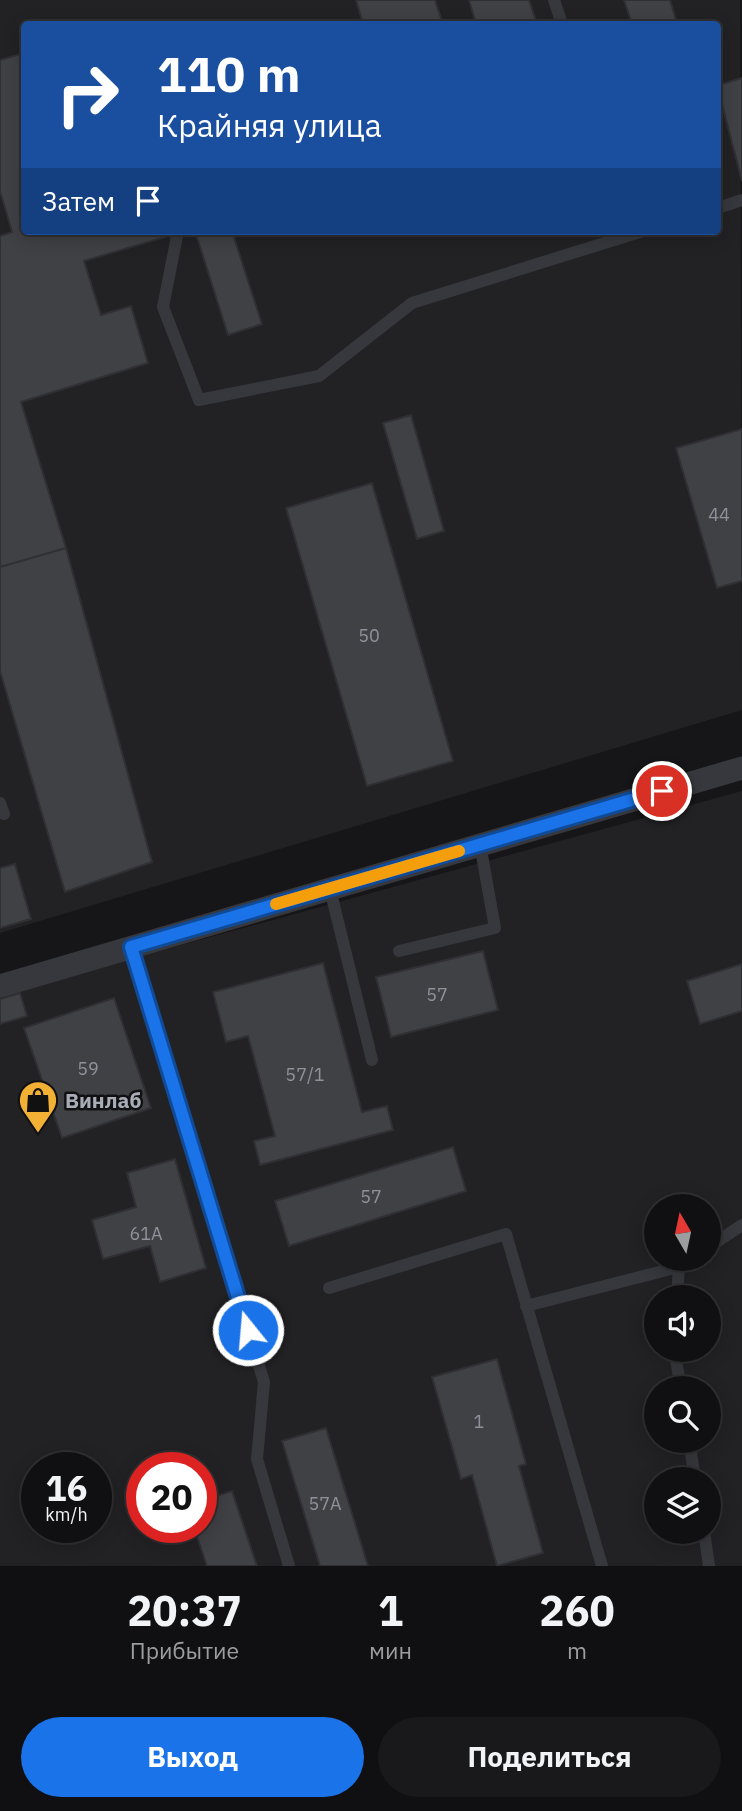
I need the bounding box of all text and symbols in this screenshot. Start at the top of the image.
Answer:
text: 110 m [157,42,301,105]
icon: right [42,49,133,140]
text: Крайняя улица [157,104,382,146]
icon: arrive [129,182,167,220]
text: Затем [42,184,115,218]
house number: 44 [708,503,730,526]
house number: 50 [358,624,380,647]
pin [632,761,692,821]
icon: arrive [643,772,681,810]
house number: 57 [426,983,448,1006]
house number: 59 [77,1057,99,1080]
house number: 57/1 [285,1063,325,1086]
shop icon: Винлаб [17,1079,59,1134]
place label: Винлаб [65,1086,141,1114]
house number: 57 [360,1185,382,1208]
north arrow [644,1194,721,1270]
map controls [644,1194,721,1544]
house number: 61А [129,1222,163,1245]
button: sound [644,1285,721,1362]
position arrow [211,1293,285,1367]
button: search [644,1376,721,1453]
house number: 1 [474,1410,484,1433]
speed limit sign: 20 [126,1452,217,1543]
text: 16 [45,1465,88,1511]
button: layers [644,1467,721,1544]
house number: 57А [308,1492,342,1515]
text: km/h [45,1503,88,1526]
text: 20:37 [127,1583,242,1638]
text: 1 [378,1583,403,1638]
text: 260 [539,1583,615,1638]
text: Прибытие [130,1635,239,1665]
text: мин [369,1635,412,1665]
text: m [567,1635,587,1665]
button: Выход [21,1717,364,1797]
button: Поделиться [378,1717,721,1797]

